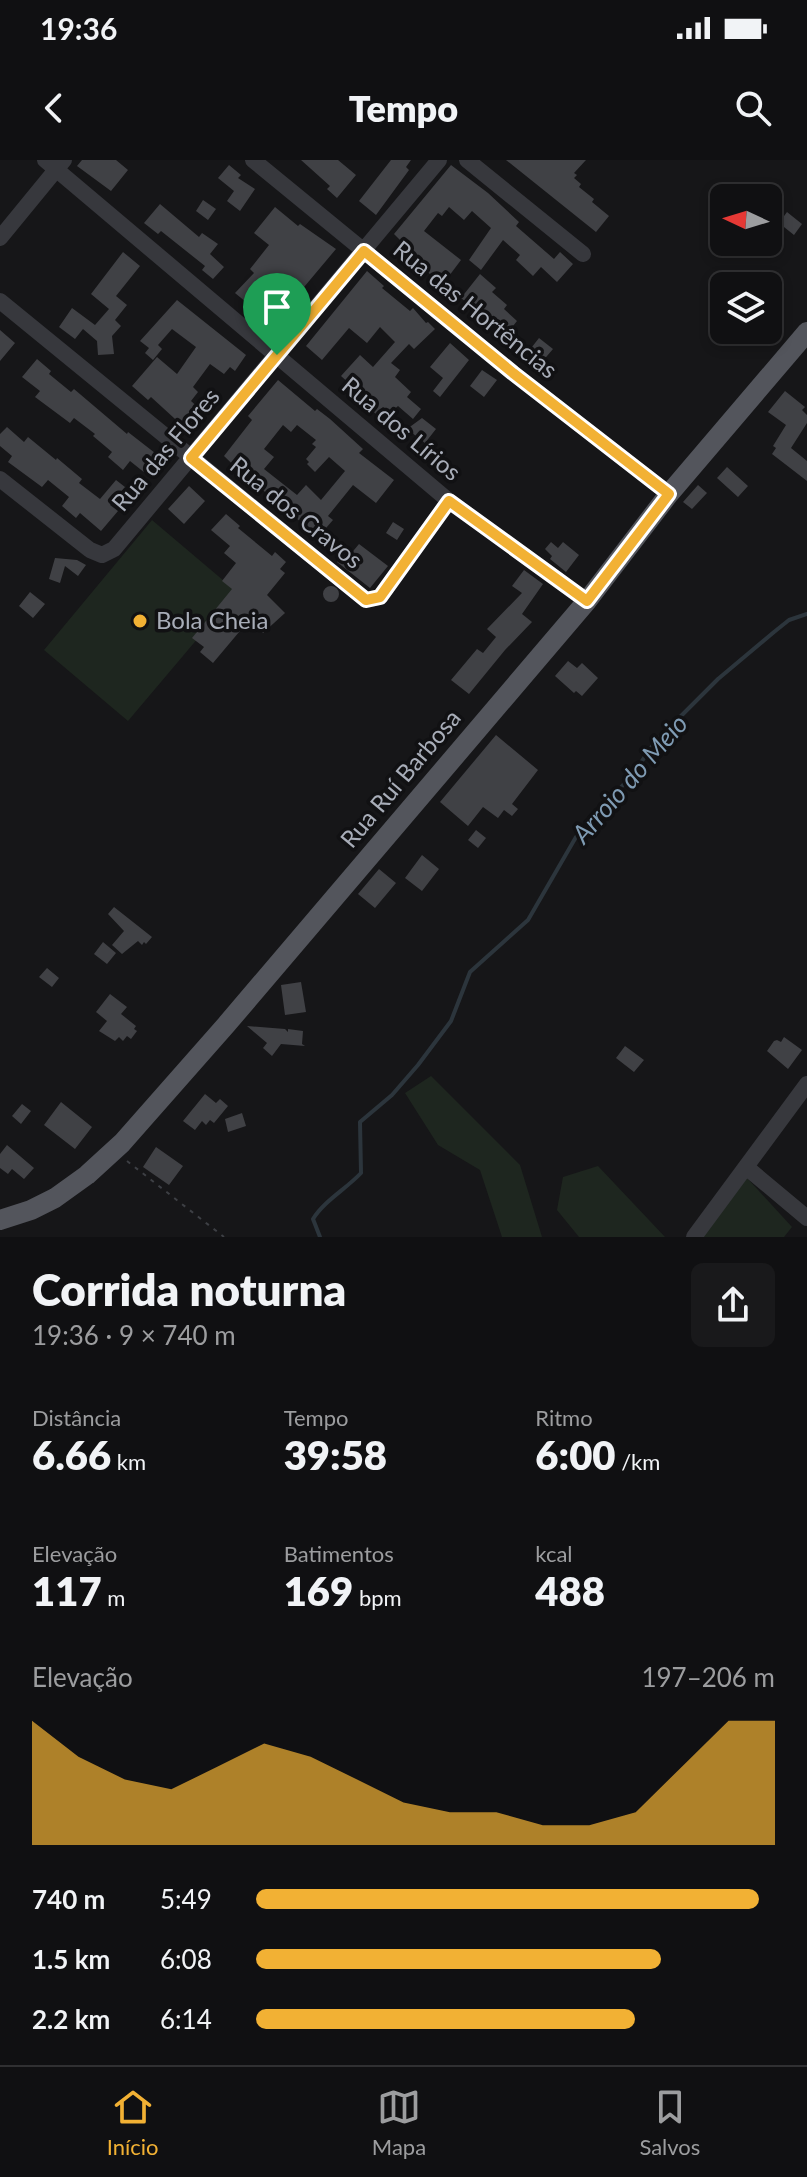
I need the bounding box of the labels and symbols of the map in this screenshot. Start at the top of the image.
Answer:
north arrow [710,184,782,256]
street label: Rua das Hortências [388,234,564,384]
pin [243,273,311,355]
street label: Rua dos Lírios [337,370,467,486]
street label: Rua das Flores [105,382,225,517]
street label: Rua dos Cravos [225,450,369,574]
place label: Bola Cheia [156,605,268,634]
marker: Bola Cheia [131,612,149,630]
street label: Rua Ruí Barbosa [334,703,466,853]
water label: Arroio do Meio [564,707,694,850]

